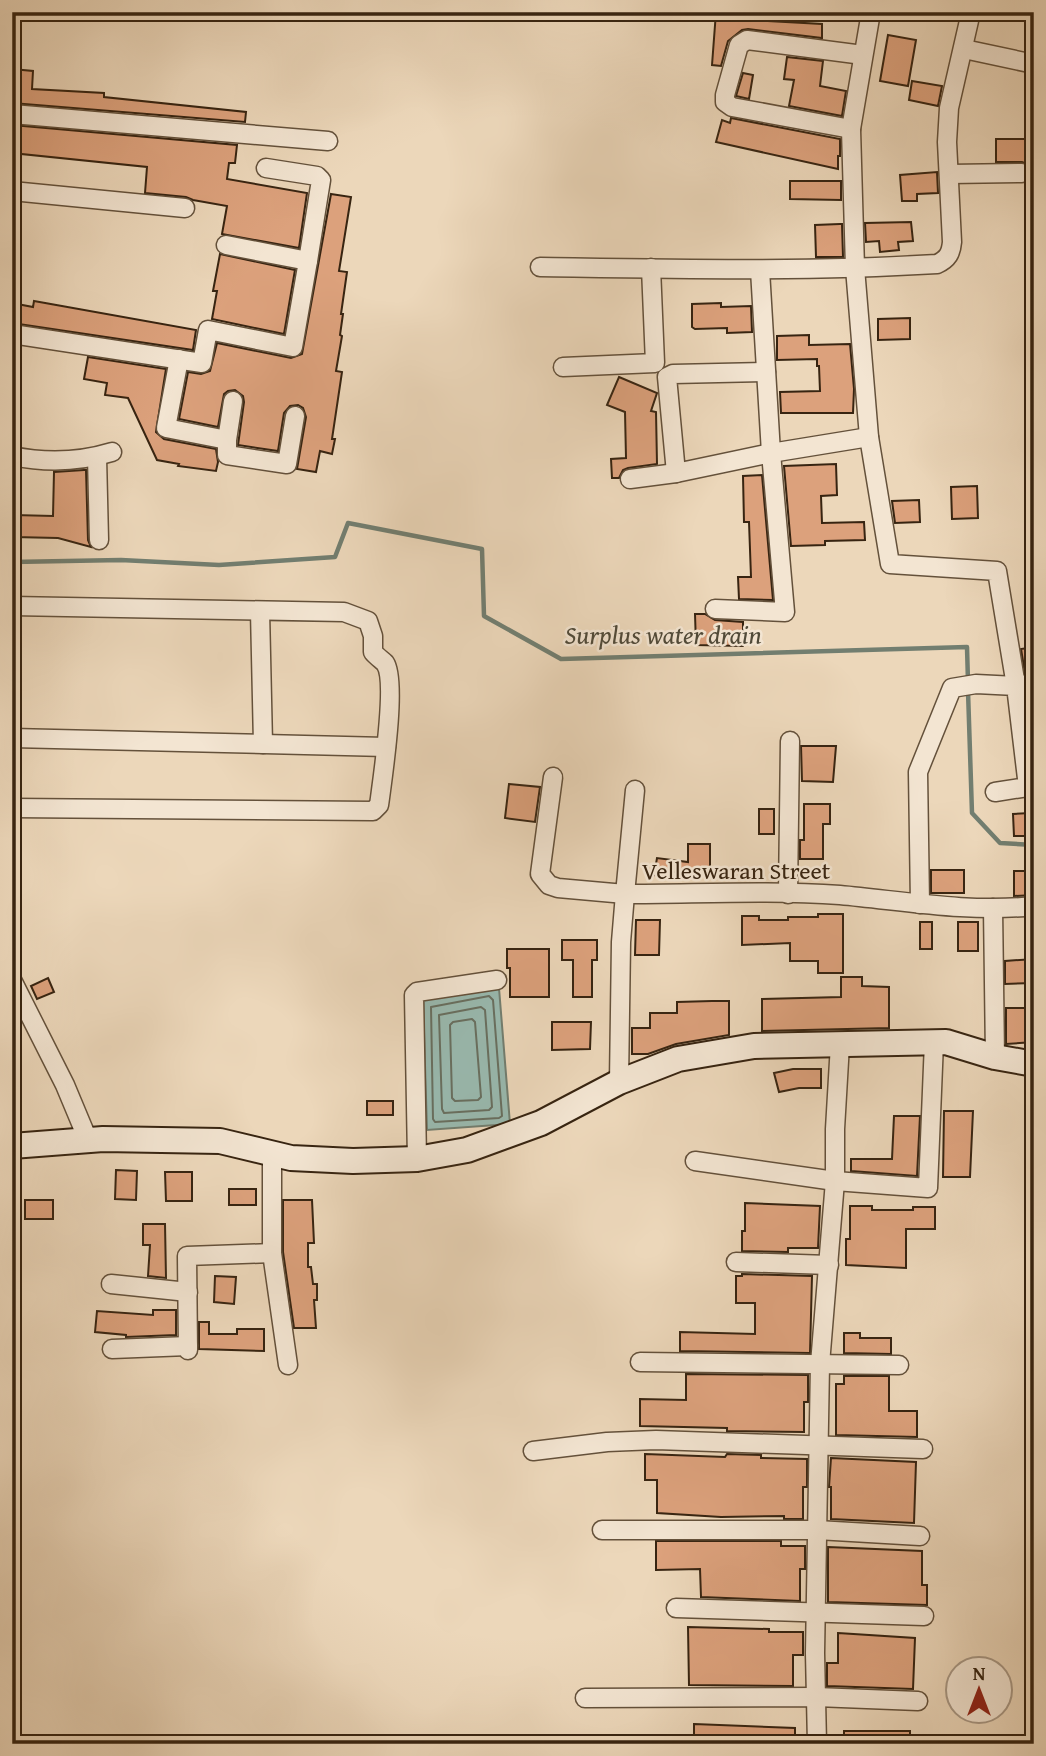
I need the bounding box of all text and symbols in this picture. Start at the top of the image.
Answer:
water label: Surplus water drain [564,615,762,654]
street label: Velleswaran Street [642,853,831,888]
north arrow [944,1654,1014,1724]
text: N [973,1659,986,1687]

